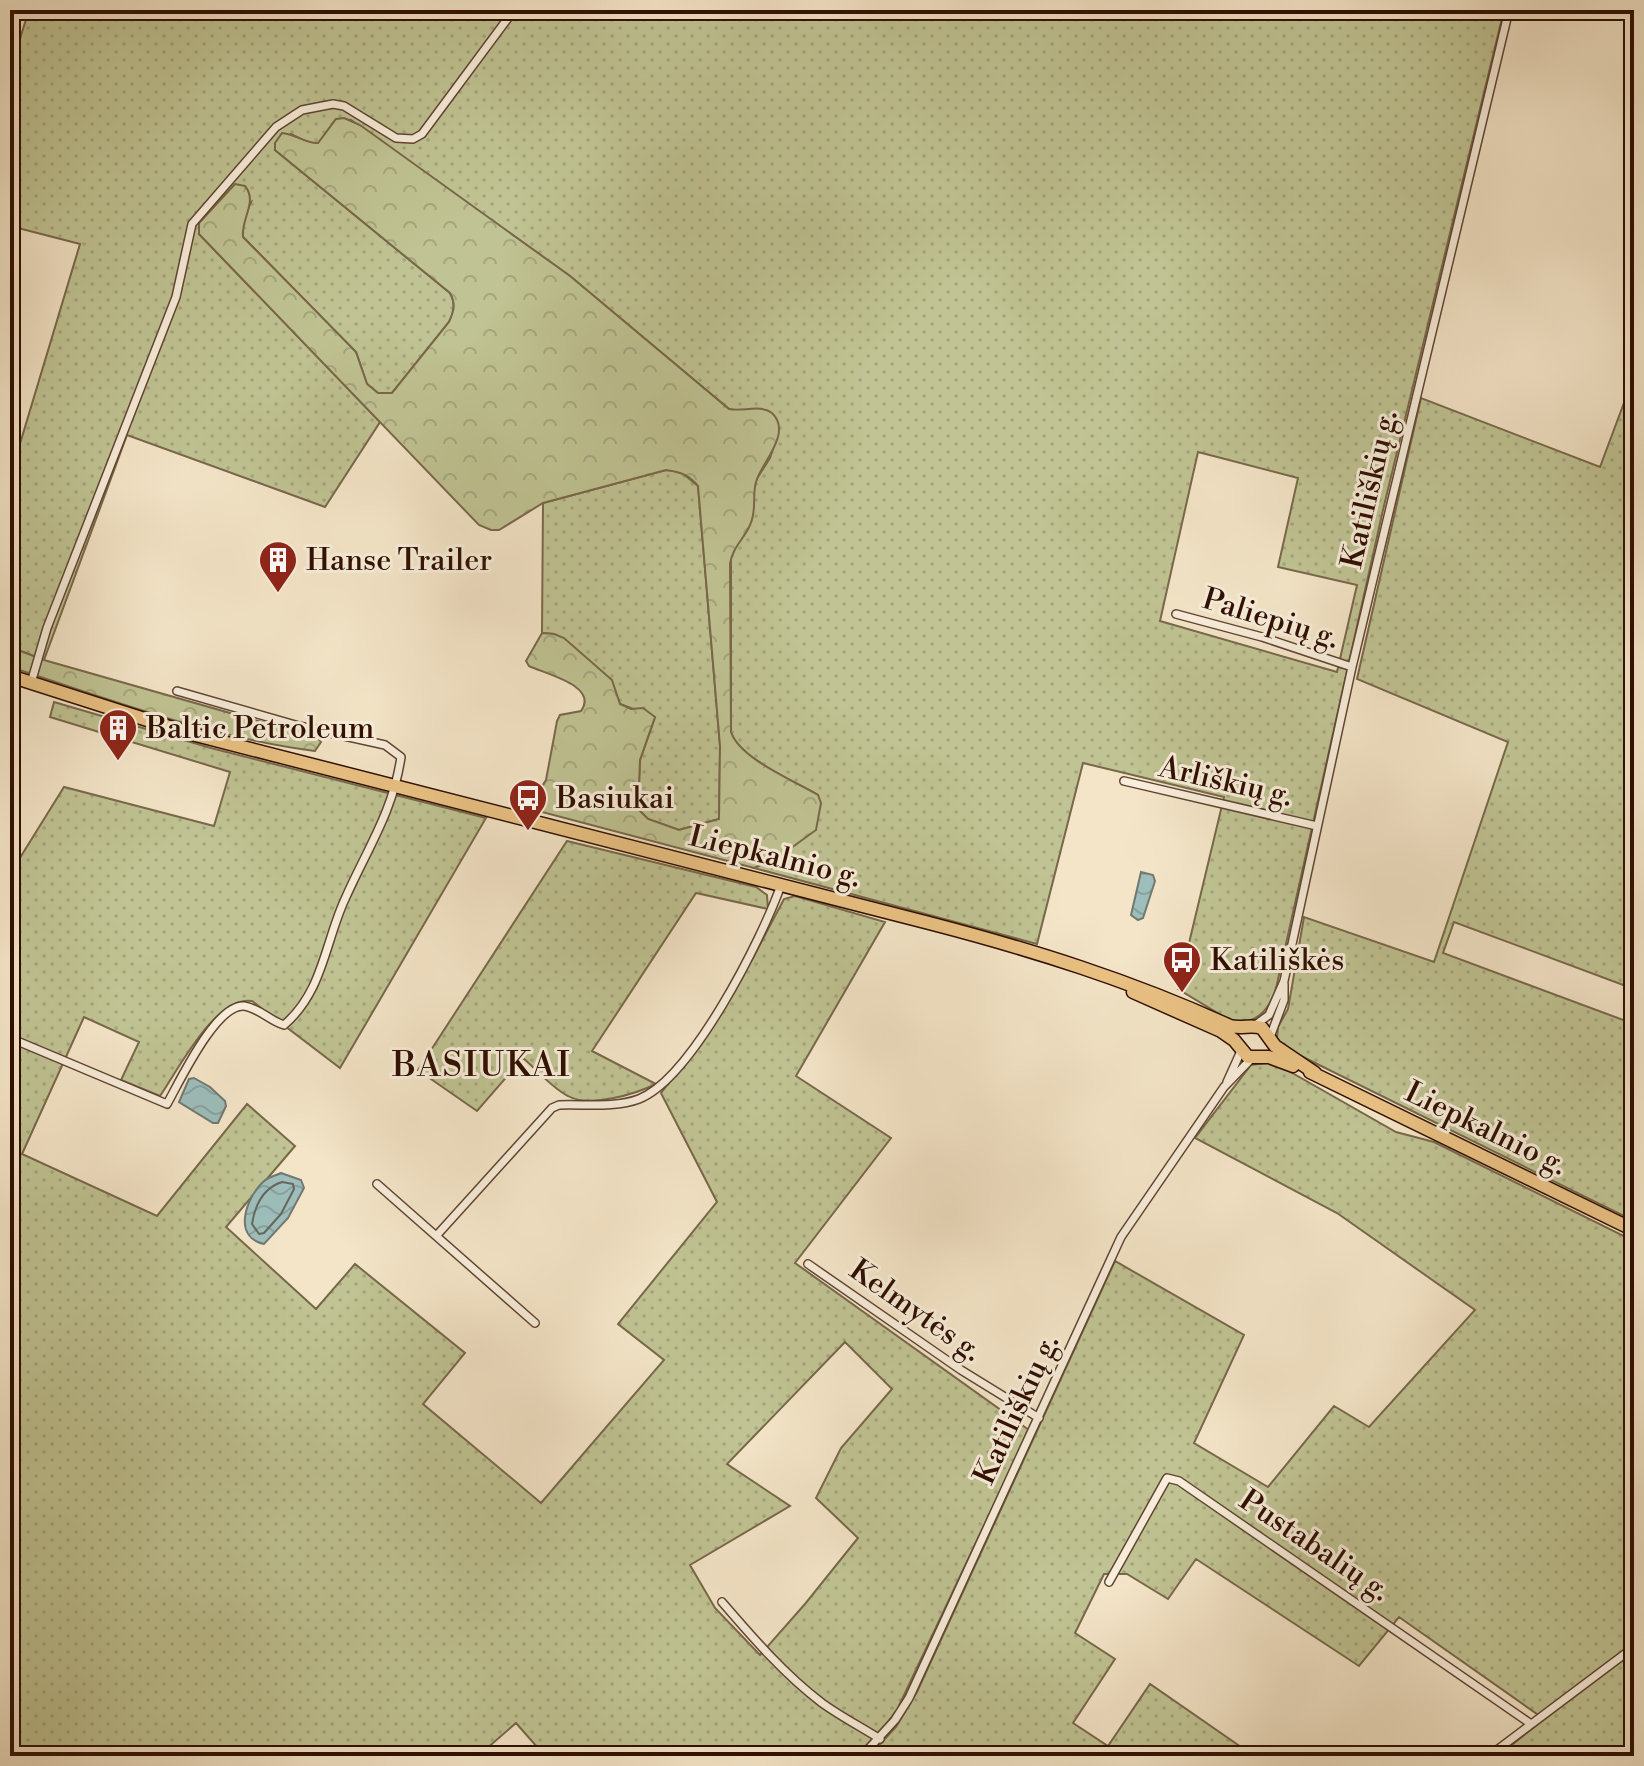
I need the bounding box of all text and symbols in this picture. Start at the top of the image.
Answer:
street label: Katiliškių g. [1333,406,1407,572]
building icon: Hanse Trailer [257,539,299,594]
place label: Hanse Trailer [306,542,492,580]
street label: Paliepių g. [1198,580,1343,658]
building icon: Baltic Petroleum [97,707,139,762]
place label: Baltic Petroleum [145,710,374,748]
street label: Arliškių g. [1154,748,1296,816]
bus stop icon: Basiukai [507,777,549,832]
place label: Basiukai [555,780,674,818]
street label: Liepkalnio g. [685,817,865,897]
bus stop icon: Katiliškės [1161,939,1203,994]
place label: Katiliškės [1210,942,1344,980]
district label: BASIUKAI [391,1045,572,1087]
street label: Liepkalnio g. [1398,1073,1573,1184]
street label: Kelmytės g. [842,1251,989,1370]
street label: Katiliškių g. [966,1328,1068,1491]
street label: Pustabalių g. [1232,1481,1397,1610]

